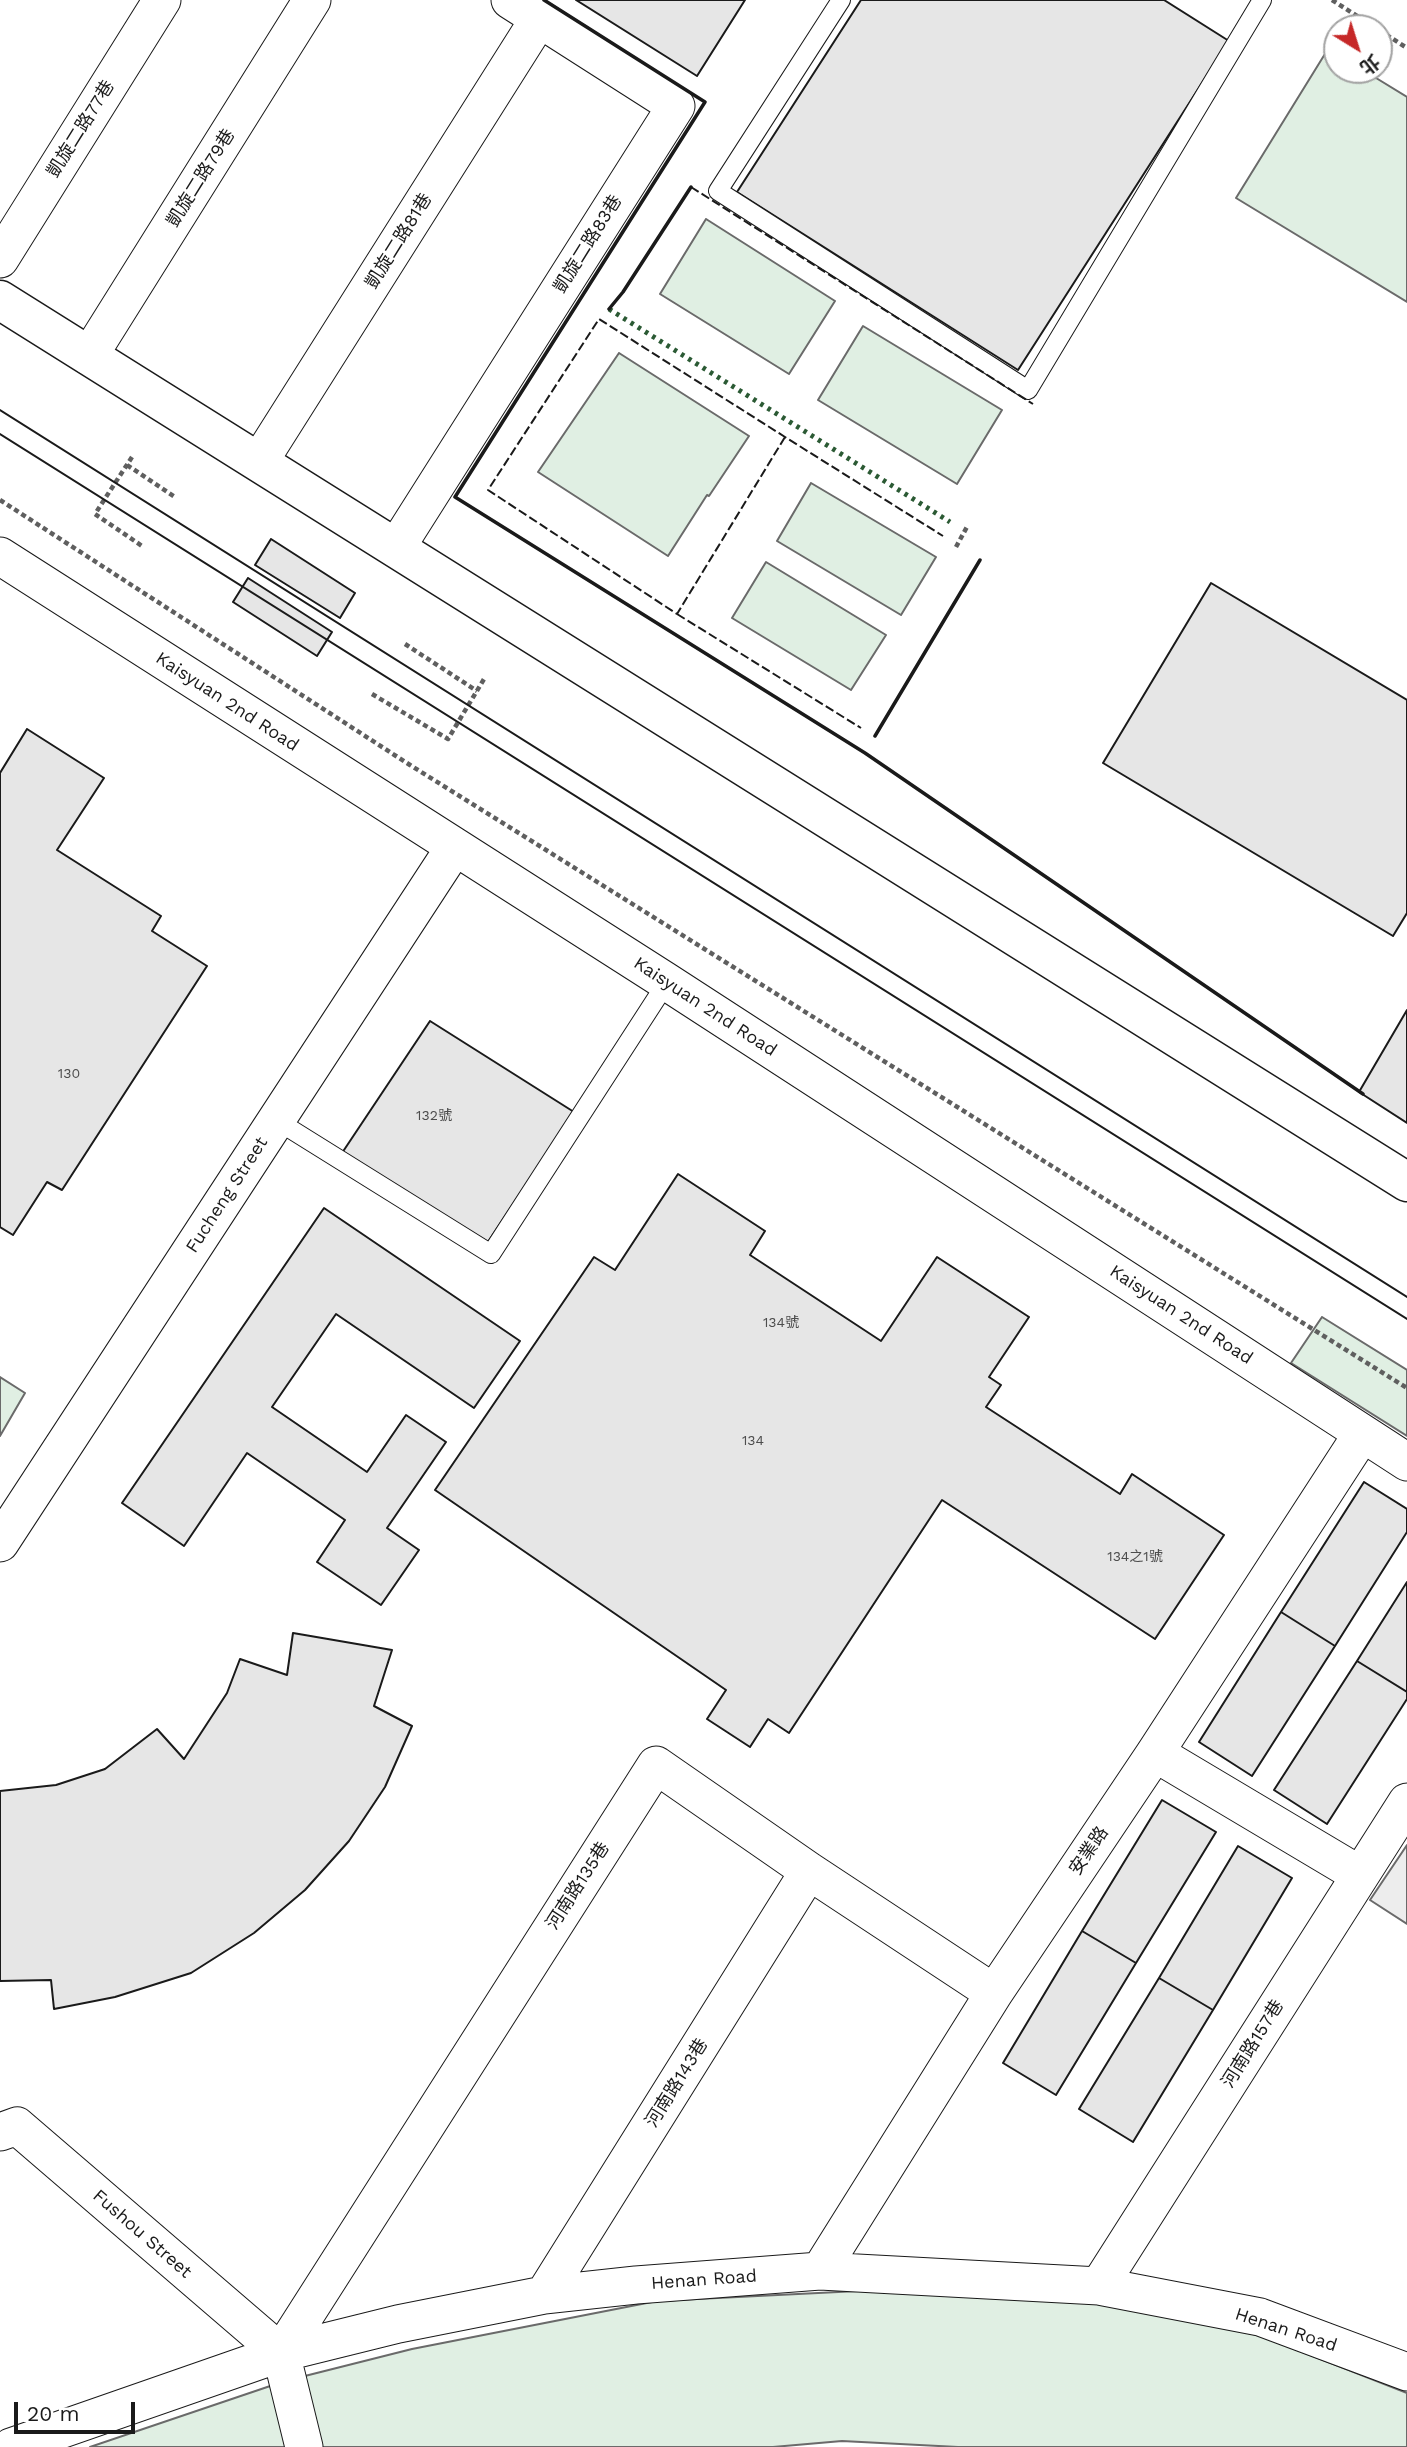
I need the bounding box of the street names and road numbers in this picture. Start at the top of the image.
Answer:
street label: 凱旋二路77巷 [43,77,119,181]
street label: 凱旋二路79巷 [162,125,240,231]
street label: 凱旋二路81巷 [361,189,437,293]
street label: 凱旋二路83巷 [549,191,627,297]
street label: Kaisyuan 2nd Road [151,648,303,756]
street label: Kaisyuan 2nd Road [629,953,781,1061]
street label: Fucheng Street [181,1133,273,1257]
street label: Kaisyuan 2nd Road [1105,1261,1257,1369]
street label: 安業路 [1065,1823,1113,1879]
street label: 河南路135巷 [542,1838,614,1934]
street label: 河南路157巷 [1217,1996,1289,2092]
street label: 河南路143巷 [641,2035,713,2131]
street label: Fushou Street [88,2185,196,2283]
street label: Henan Road [650,2266,758,2294]
street label: Henan Road [1232,2303,1340,2357]

